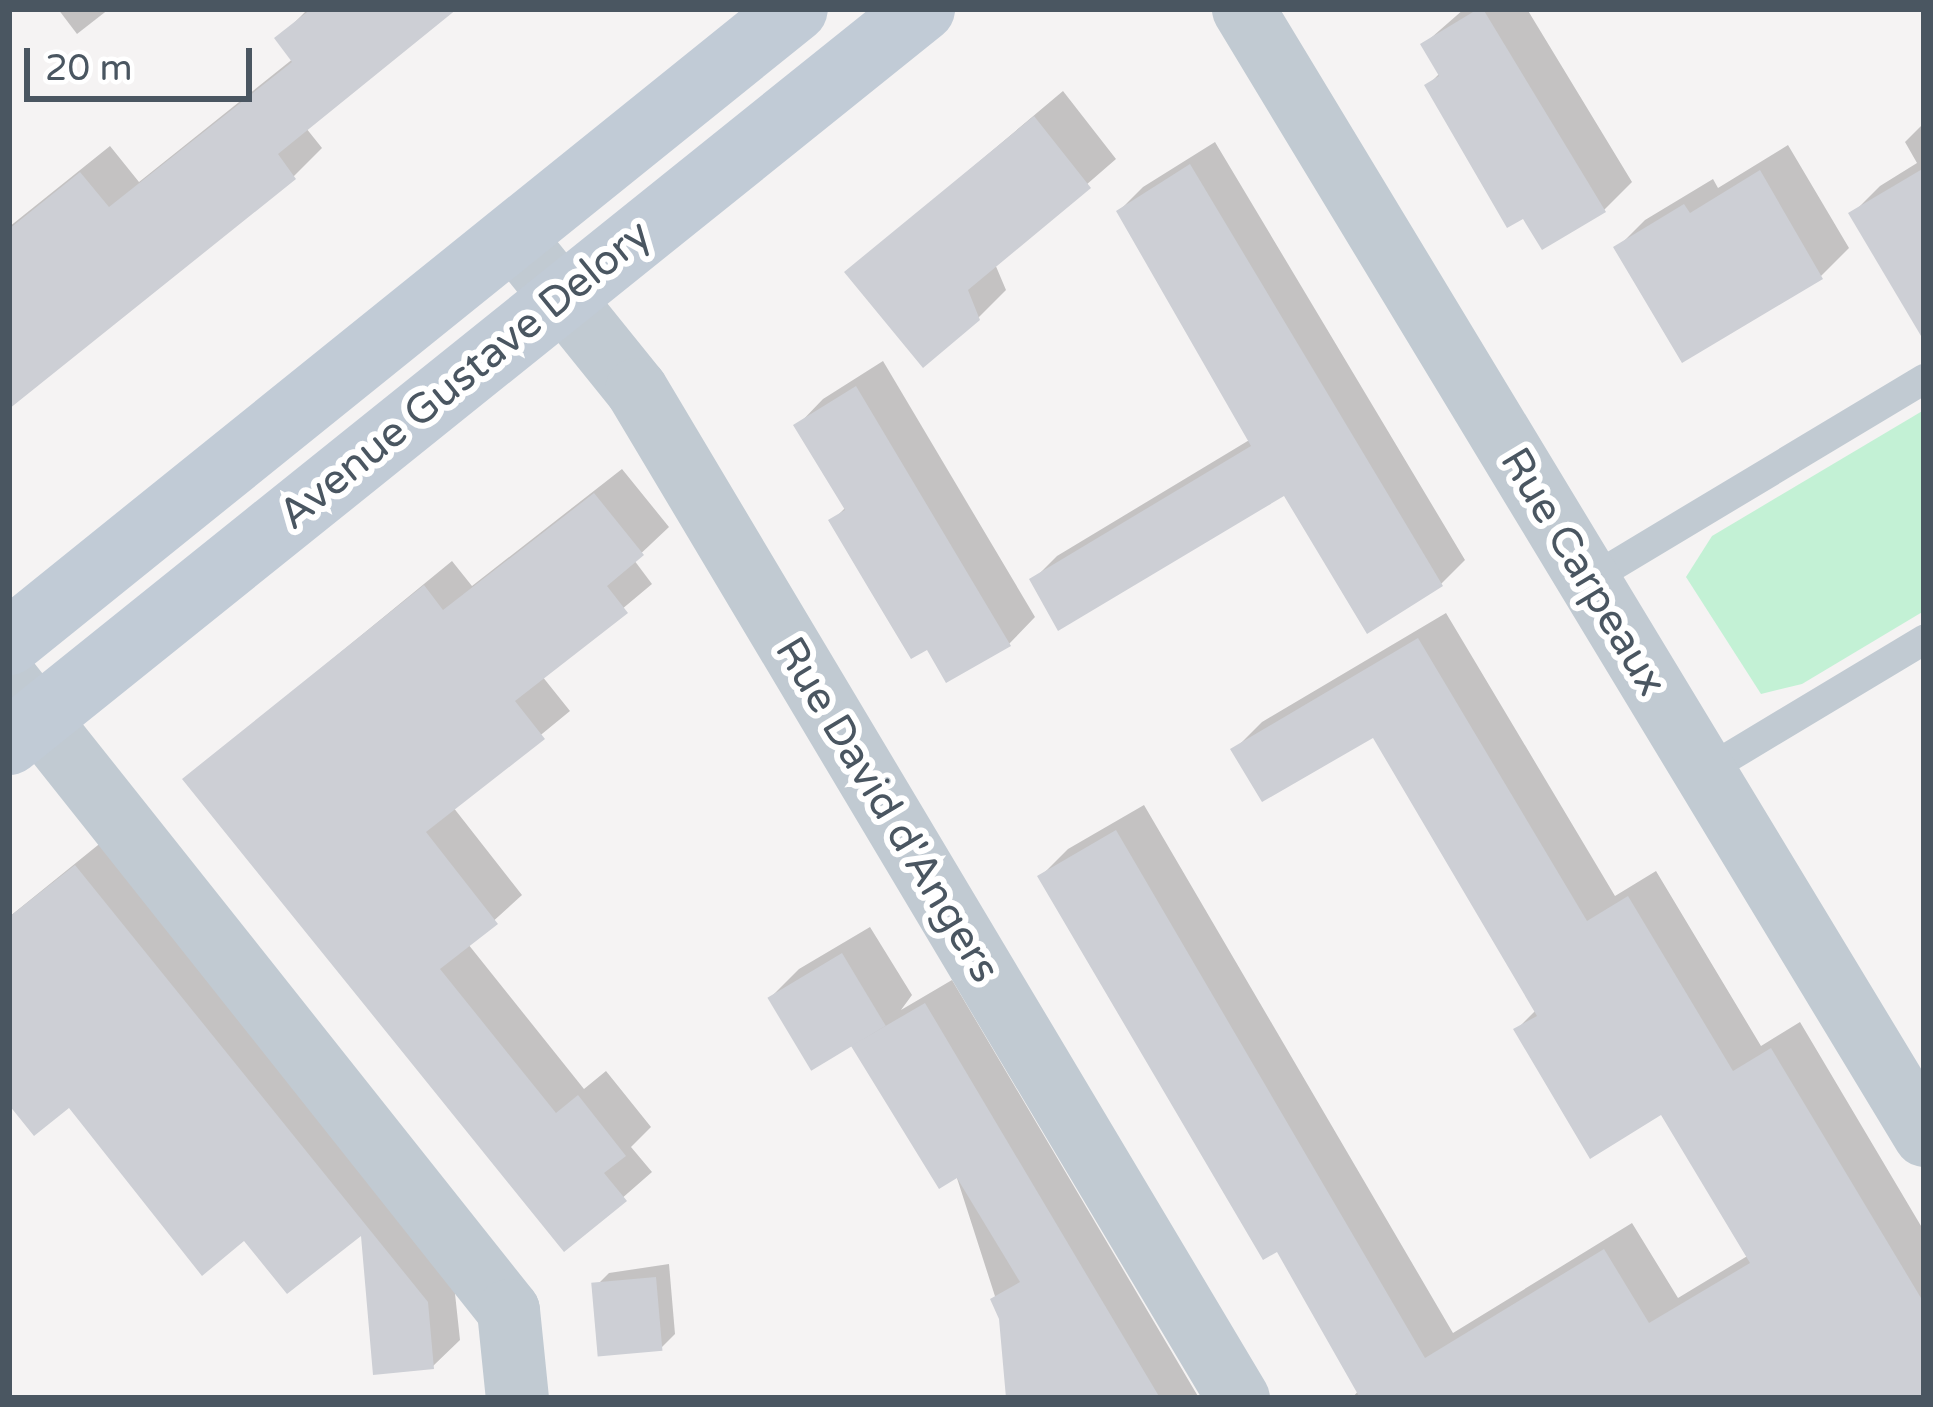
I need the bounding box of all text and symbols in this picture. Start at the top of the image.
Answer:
scale bar [30,24,258,98]
text: 20 m [45,47,133,90]
street label: Avenue Gustave Delory [269,210,661,540]
street label: Rue Carpeaux [1489,439,1677,705]
street label: Rue David d'Angers [764,628,1010,992]

